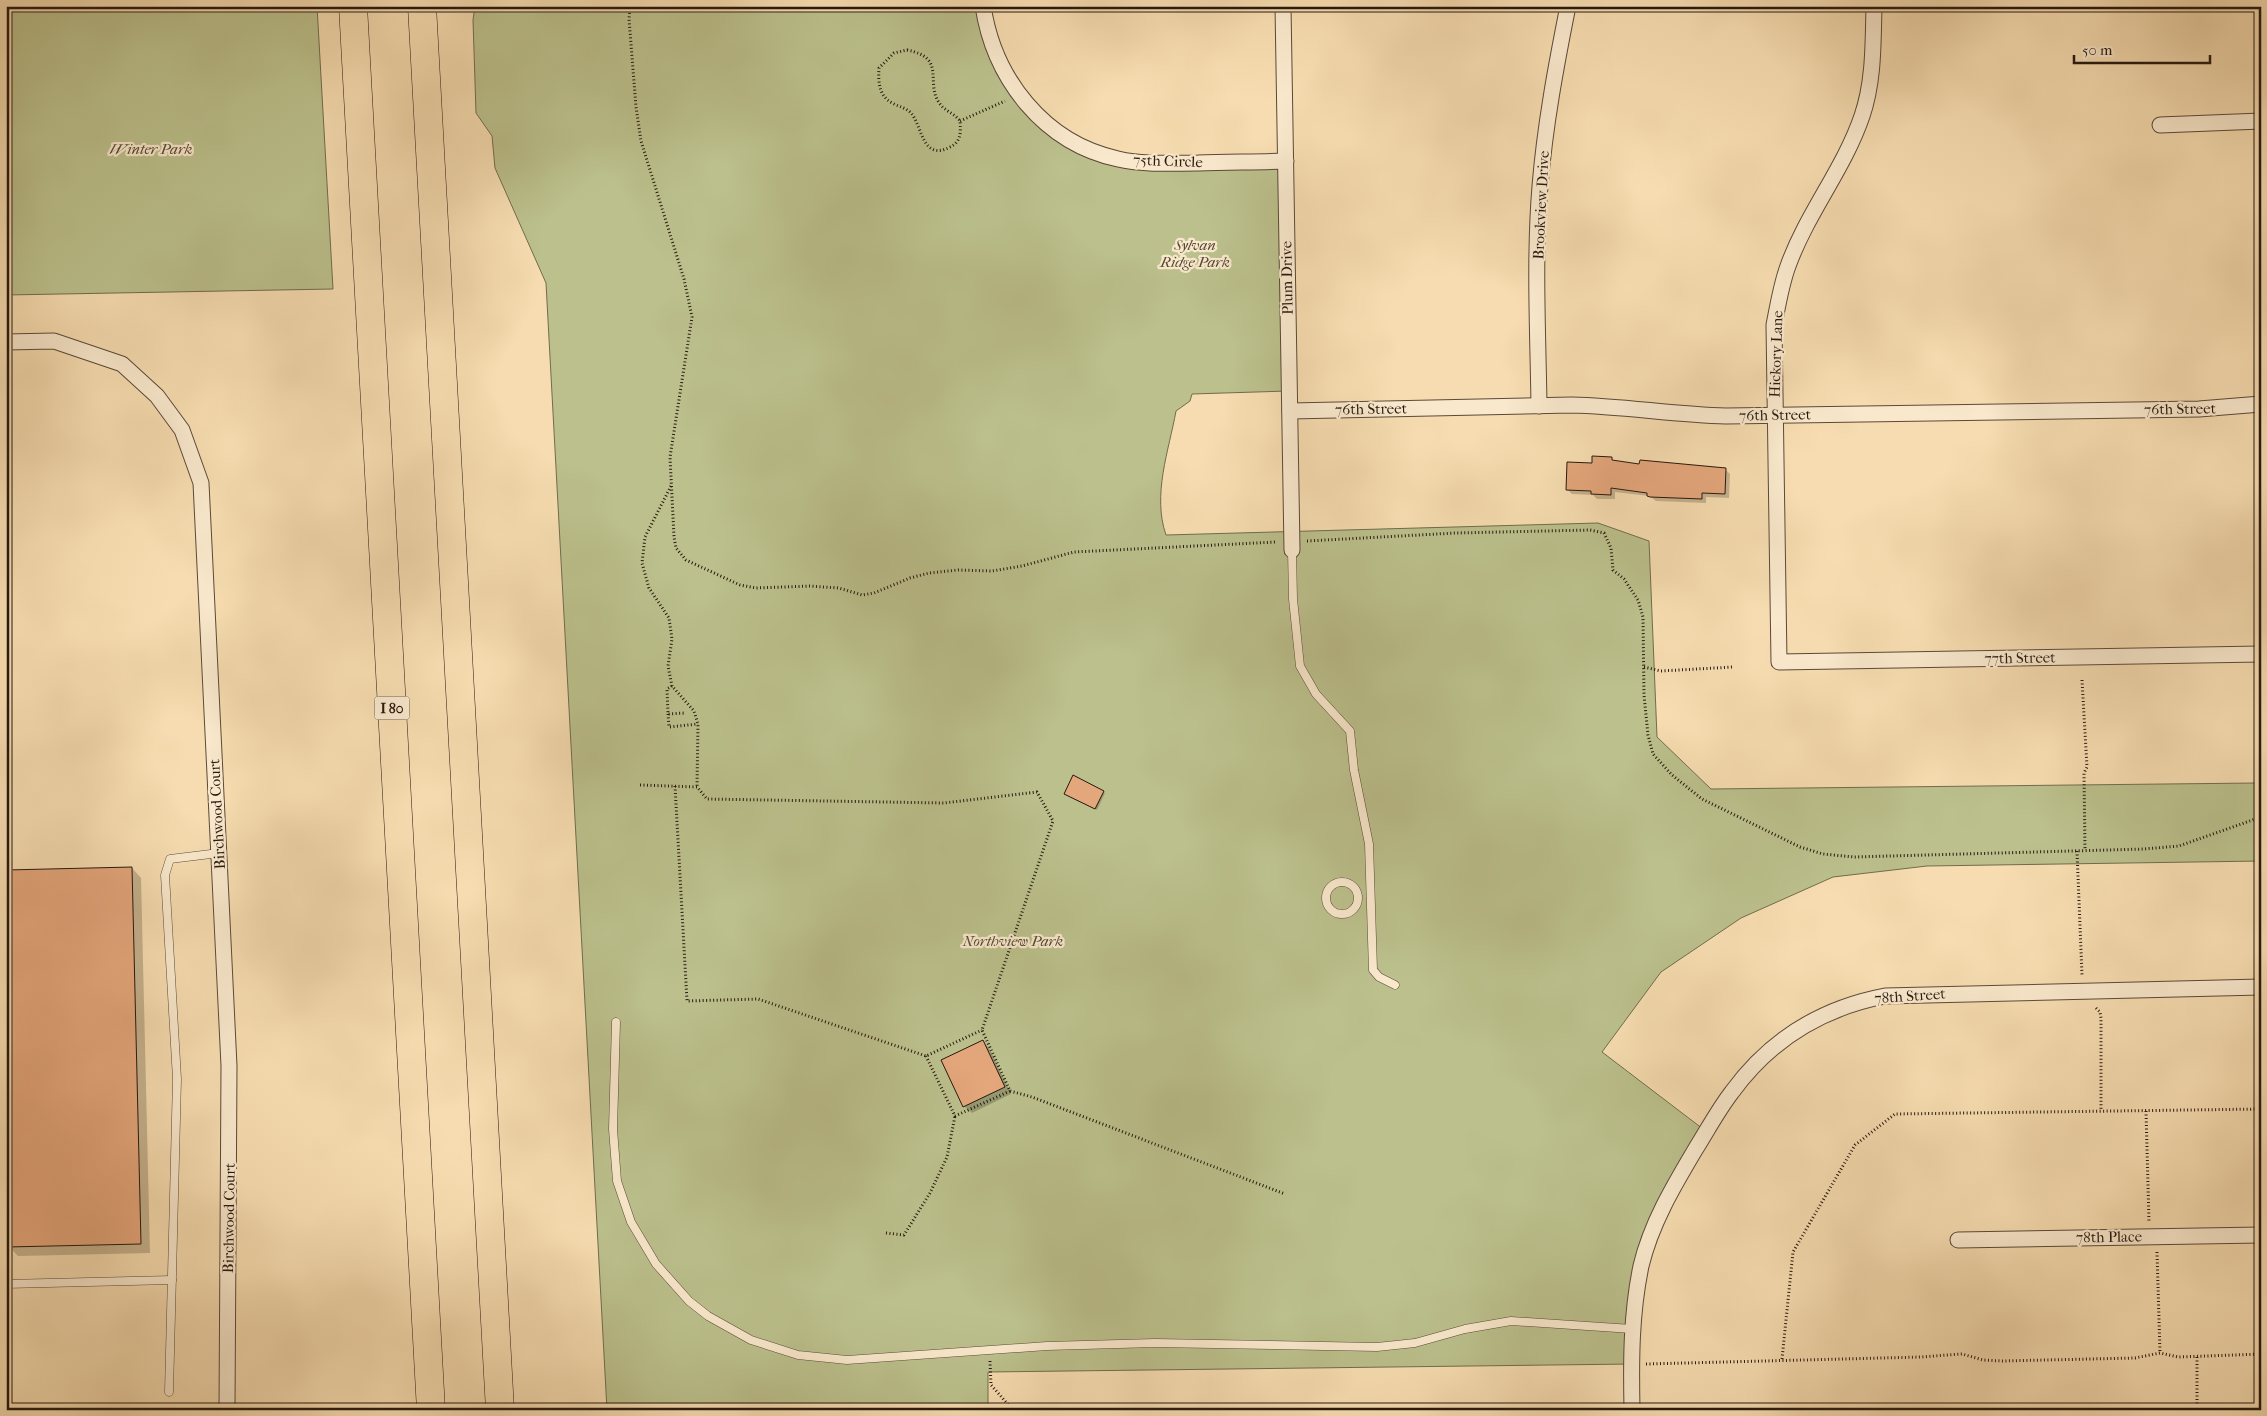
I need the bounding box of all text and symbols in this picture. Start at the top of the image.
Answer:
scale bar [2074,32,2211,64]
text: 50 m [2082,41,2113,59]
park label: Winter Park [110,140,193,158]
street label: Brookview Drive [1529,149,1553,260]
street label: 75th Circle [1133,151,1204,171]
park label: Sylvan Ridge Park [1159,236,1230,271]
street label: Plum Drive [1277,240,1297,315]
street label: Hickory Lane [1765,309,1787,398]
street label: 76th Street [1335,399,1408,419]
street label: 76th Street [2144,399,2217,419]
street label: 76th Street [1739,405,1812,425]
street label: 77th Street [1984,648,2056,668]
road number: I 80 [374,696,410,720]
street label: Birchwood Court [205,758,229,870]
park label: Northview Park [962,932,1063,950]
street label: 78th Street [1874,984,1947,1007]
street label: Birchwood Court [219,1162,239,1273]
street label: 78th Place [2076,1227,2143,1247]

